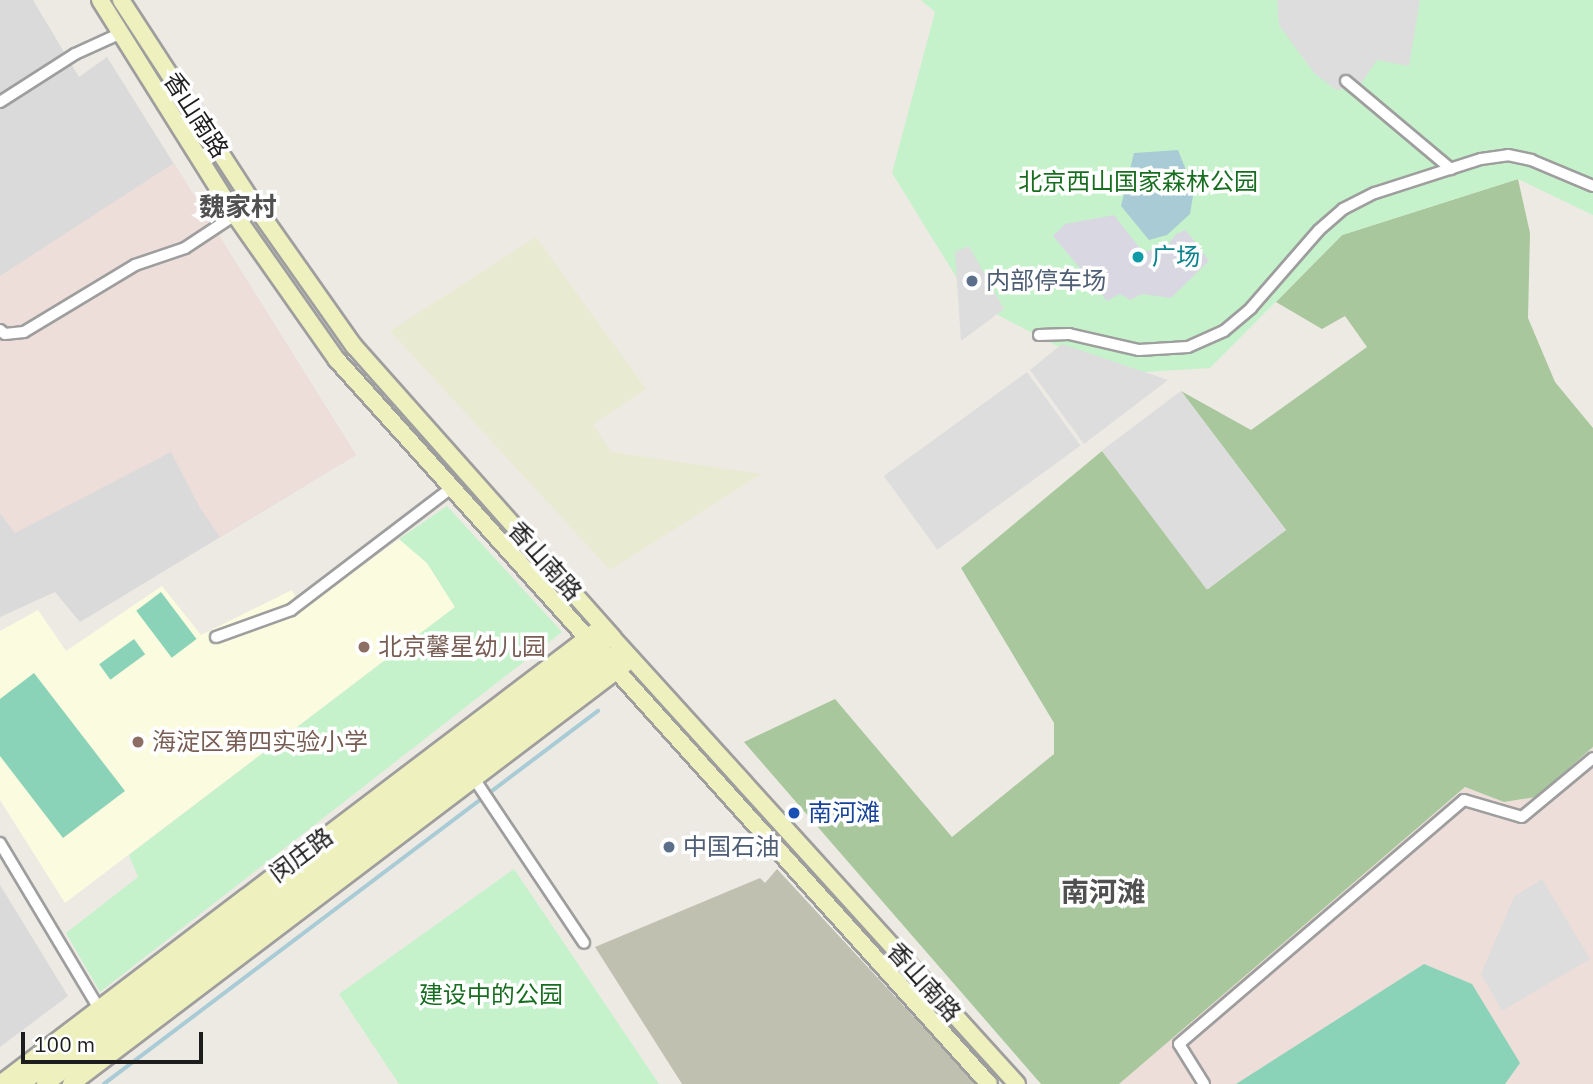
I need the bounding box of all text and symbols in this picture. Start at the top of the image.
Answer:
street label: 香山南路 [158,67,234,163]
park label: 北京西山国家森林公园 [1018,168,1258,196]
district label: 魏家村 [199,191,277,223]
place label: 广场 [1152,243,1200,271]
marker: 广场 [1130,249,1146,265]
place label: 内部停车场 [986,267,1106,295]
marker: 内部停车场 [964,273,980,289]
street label: 香山南路 [502,516,588,606]
place label: 北京馨星幼儿园 [378,633,546,661]
marker: 北京馨星幼儿园 [356,639,372,655]
place label: 海淀区第四实验小学 [152,728,368,756]
marker: 海淀区第四实验小学 [130,734,146,750]
place label: 南河滩 [808,799,880,827]
marker: 南河滩 [786,805,802,821]
street label: 闵庄路 [264,822,338,888]
place label: 中国石油 [683,833,779,861]
marker: 中国石油 [661,839,677,855]
district label: 南河滩 [1061,875,1145,909]
street label: 香山南路 [881,937,967,1027]
park label: 建设中的公园 [419,981,563,1009]
scale bar [24,1018,206,1062]
text: 100 m [34,1030,95,1058]

